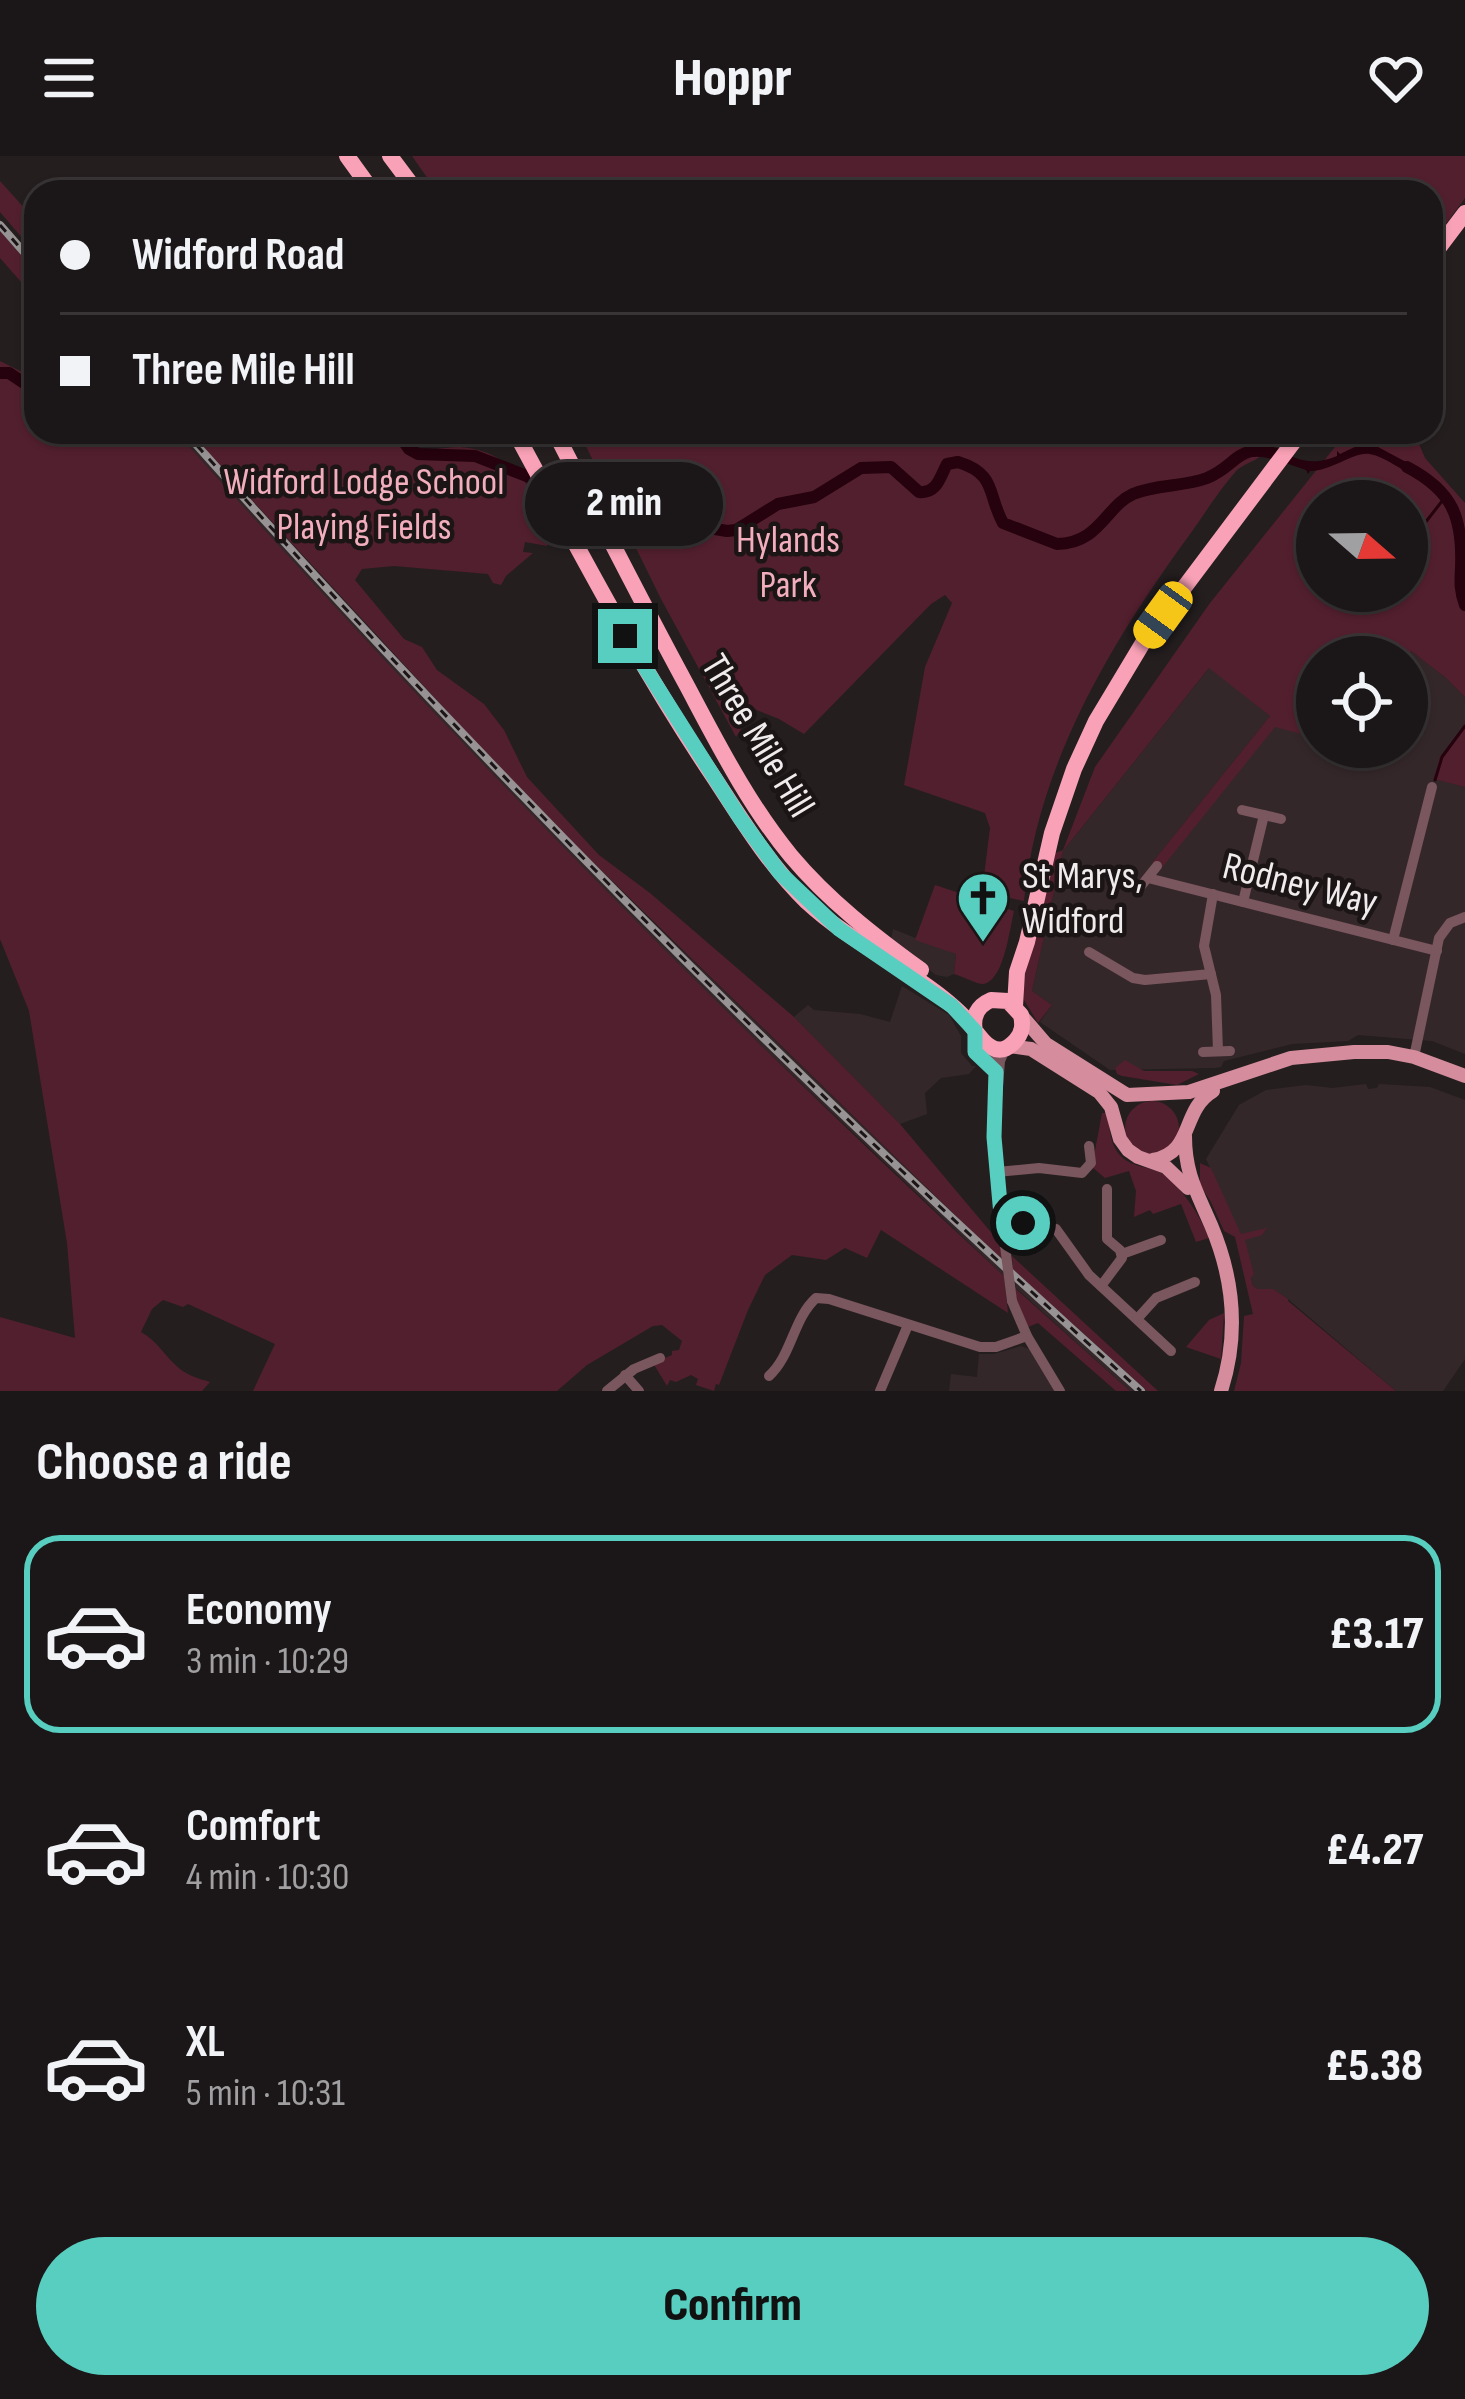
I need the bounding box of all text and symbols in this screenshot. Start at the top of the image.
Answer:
icon: menu [36,45,102,111]
icon: heart [1363,45,1429,111]
text: Hoppr [673,46,792,111]
text: Widford Road [132,228,344,283]
text: Three Mile Hill [132,343,355,398]
park label: Widford Lodge School Playing Fields [224,459,504,551]
callout: 2 min [526,462,724,546]
text: 2 min [586,480,662,527]
north arrow [1296,480,1428,612]
map controls [1296,480,1428,768]
park label: Hylands Park [736,517,840,609]
car [1127,575,1199,655]
route end [598,609,652,663]
button: locate [1296,636,1428,768]
street label: Three Mile Hill [690,646,824,826]
street label: Rodney Way [1218,843,1382,927]
place label: St Marys, Widford [1022,853,1143,945]
church icon: St Marys, Widford [955,870,1011,944]
route start [996,1196,1050,1250]
text: Choose a ride [36,1430,292,1495]
icon: car [42,1580,150,1688]
text: Economy [186,1583,332,1638]
text: £3.17 [1329,1607,1423,1662]
text: 3 min · 10:29 [186,1638,349,1685]
icon: car [42,1796,150,1904]
text: Comfort [186,1799,321,1854]
text: £4.27 [1326,1823,1423,1878]
text: 4 min · 10:30 [186,1854,349,1901]
icon: car [42,2012,150,2120]
text: XL [186,2015,225,2070]
text: £5.38 [1326,2039,1423,2094]
text: 5 min · 10:31 [186,2070,345,2117]
button: Confirm [36,2237,1429,2375]

